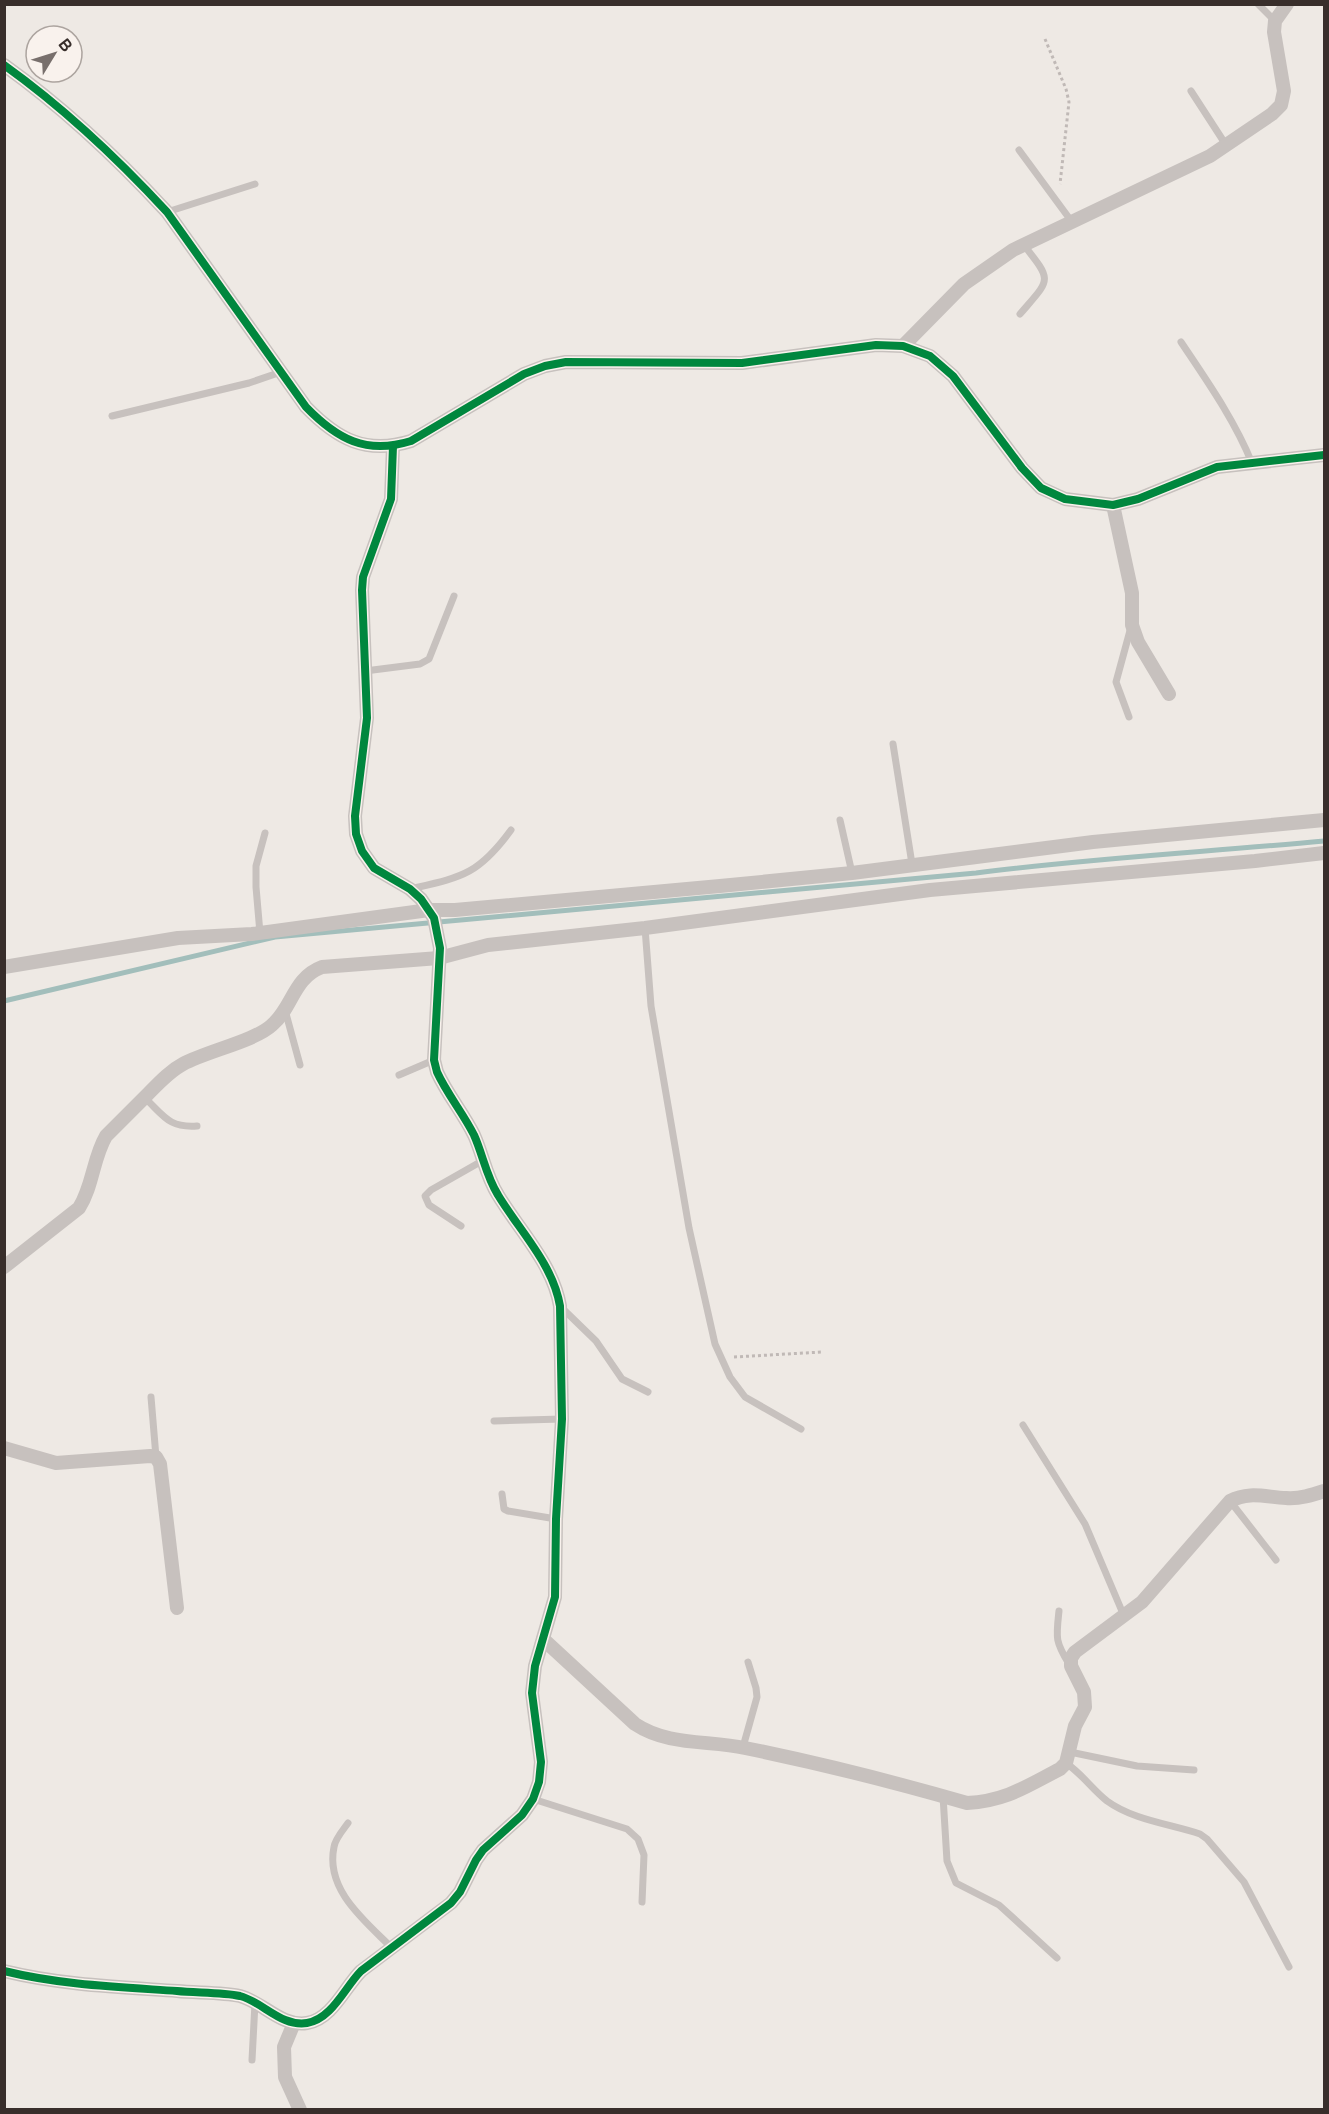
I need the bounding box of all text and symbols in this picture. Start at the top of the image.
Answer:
north arrow [24,24,84,84]
text: B [54,35,76,56]

